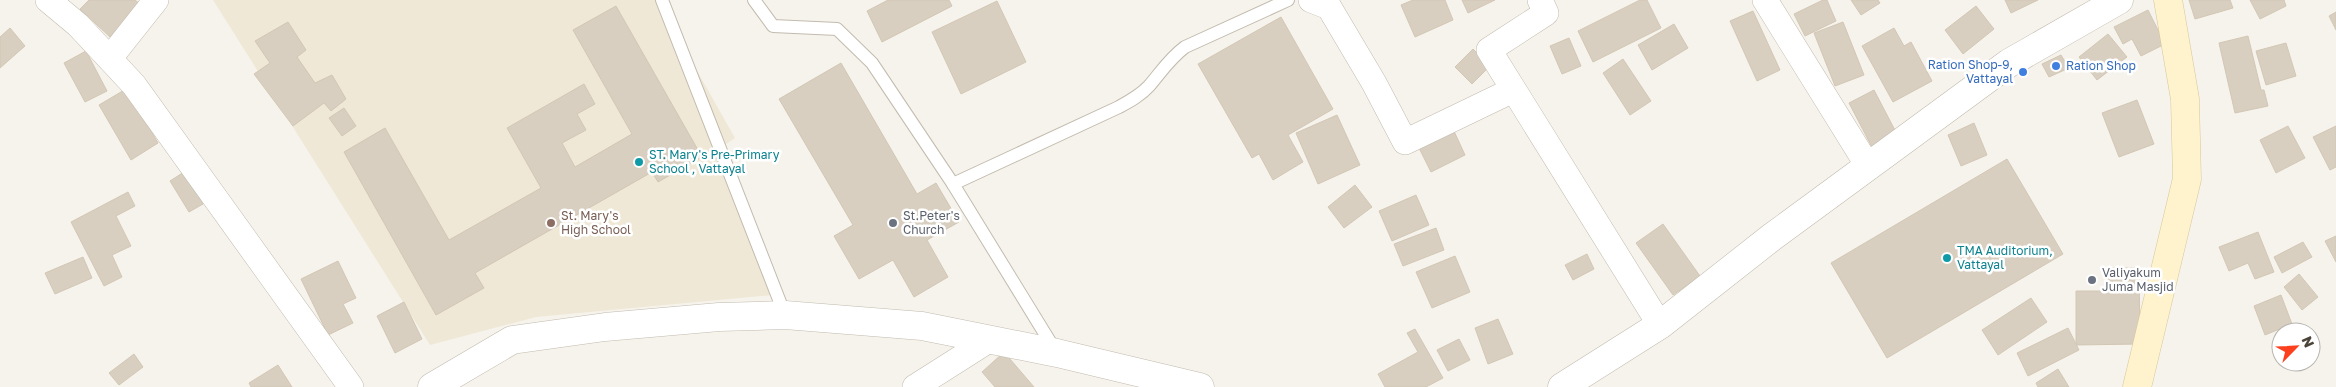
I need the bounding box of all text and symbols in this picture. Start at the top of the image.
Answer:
place label: Ration Shop-9, Vattayal [1928,57,2013,86]
place label: Ration Shop [2066,58,2136,73]
marker: Ration Shop [2050,60,2062,72]
marker: Ration Shop-9, Vattayal [2017,66,2029,78]
place label: ST. Mary's Pre-Primary School , Vattayal [649,147,780,176]
marker: ST. Mary's Pre-Primary School , Vattayal [633,156,645,168]
place label: St. Mary's High School [561,208,631,237]
place label: St.Peter's Church [903,208,960,237]
marker: St. Mary's High School [545,217,557,229]
marker: St.Peter's Church [887,217,899,229]
place label: TMA Auditorium, Vattayal [1957,243,2053,272]
marker: TMA Auditorium, Vattayal [1941,252,1953,264]
place label: Valiyakum Juma Masjid [2102,265,2174,294]
marker: Valiyakum Juma Masjid [2086,274,2098,286]
north arrow [2271,322,2321,372]
text: N [2298,333,2318,350]

